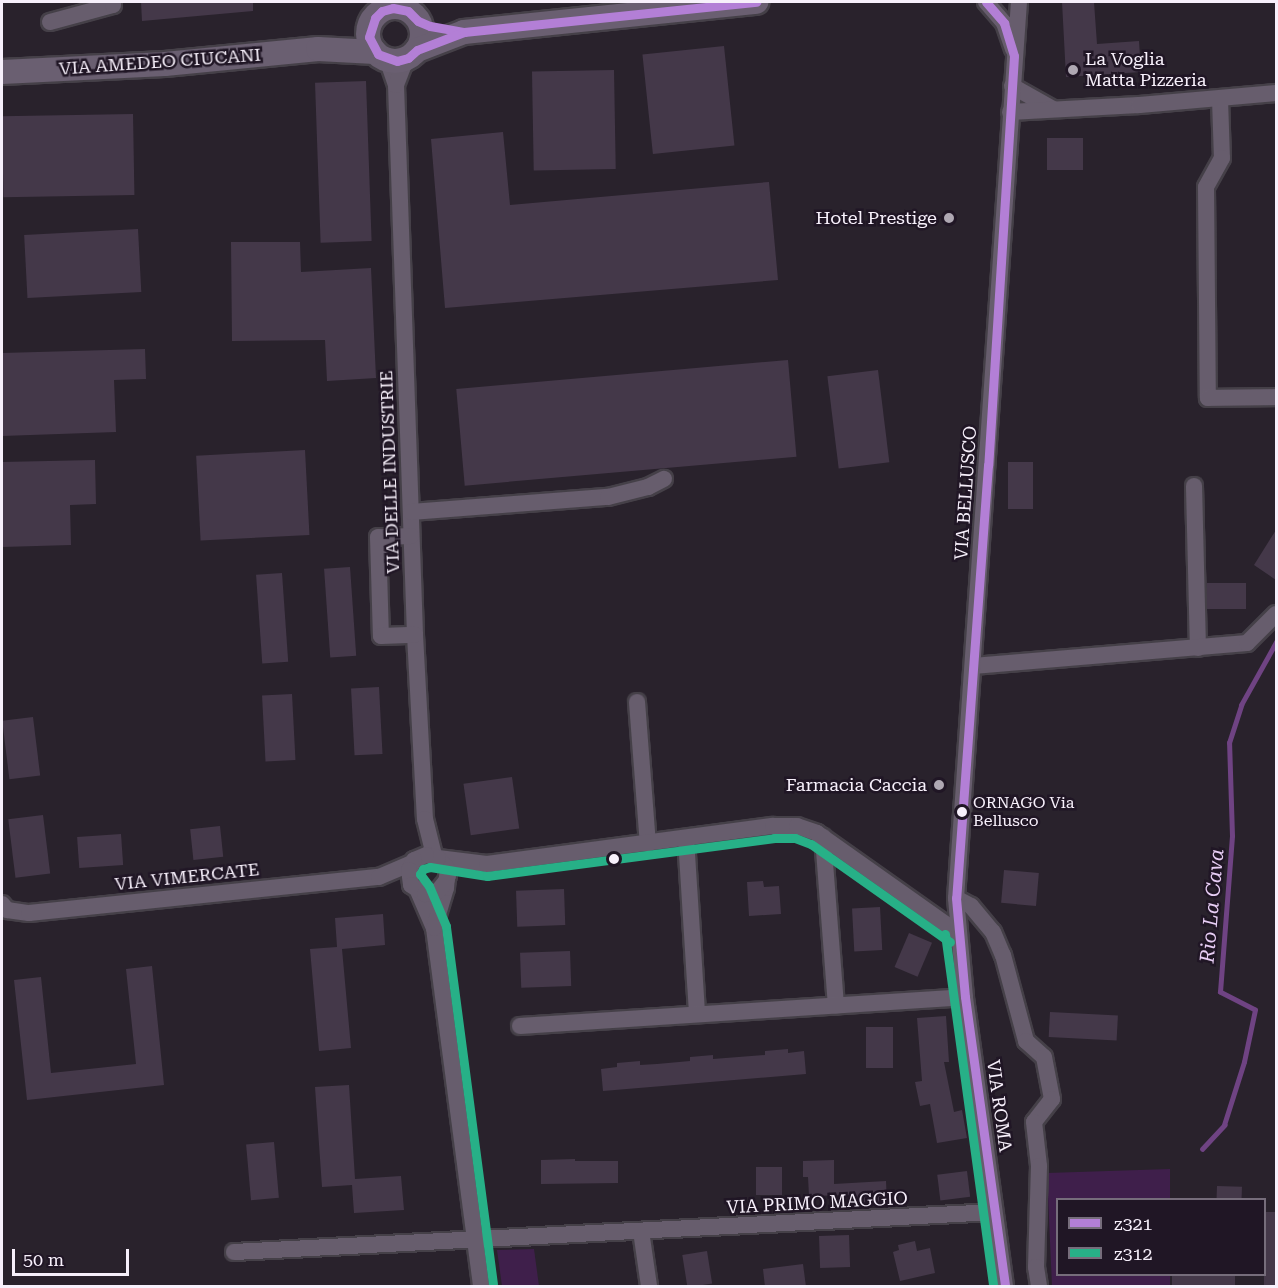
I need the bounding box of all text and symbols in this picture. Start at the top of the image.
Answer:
street label: VIA AMEDEO CIUCANI [58,44,262,80]
place label: La Voglia Matta Pizzeria [1085,49,1207,92]
marker: La Voglia Matta Pizzeria [1066,63,1080,77]
place label: Hotel Prestige [815,207,937,229]
marker: Hotel Prestige [942,211,956,225]
street label: VIA DELLE INDUSTRIE [376,370,404,574]
street label: VIA BELLUSCO [951,425,981,561]
place label: Farmacia Caccia [786,774,927,796]
marker: Farmacia Caccia [932,778,946,792]
place label: ORNAGO Via Bellusco [973,793,1074,831]
marker: ORNAGO Via Bellusco [956,806,968,818]
water label: Rio La Cava [1195,848,1229,964]
unlabelled marker [608,853,620,865]
street label: VIA VIMERCATE [114,859,260,895]
street label: VIA ROMA [982,1058,1016,1154]
street label: VIA PRIMO MAGGIO [726,1187,908,1219]
legend [1056,1198,1266,1276]
text: z321 [1114,1213,1153,1234]
scale bar [15,1237,132,1275]
text: z312 [1114,1243,1153,1264]
text: 50 m [23,1249,64,1270]

